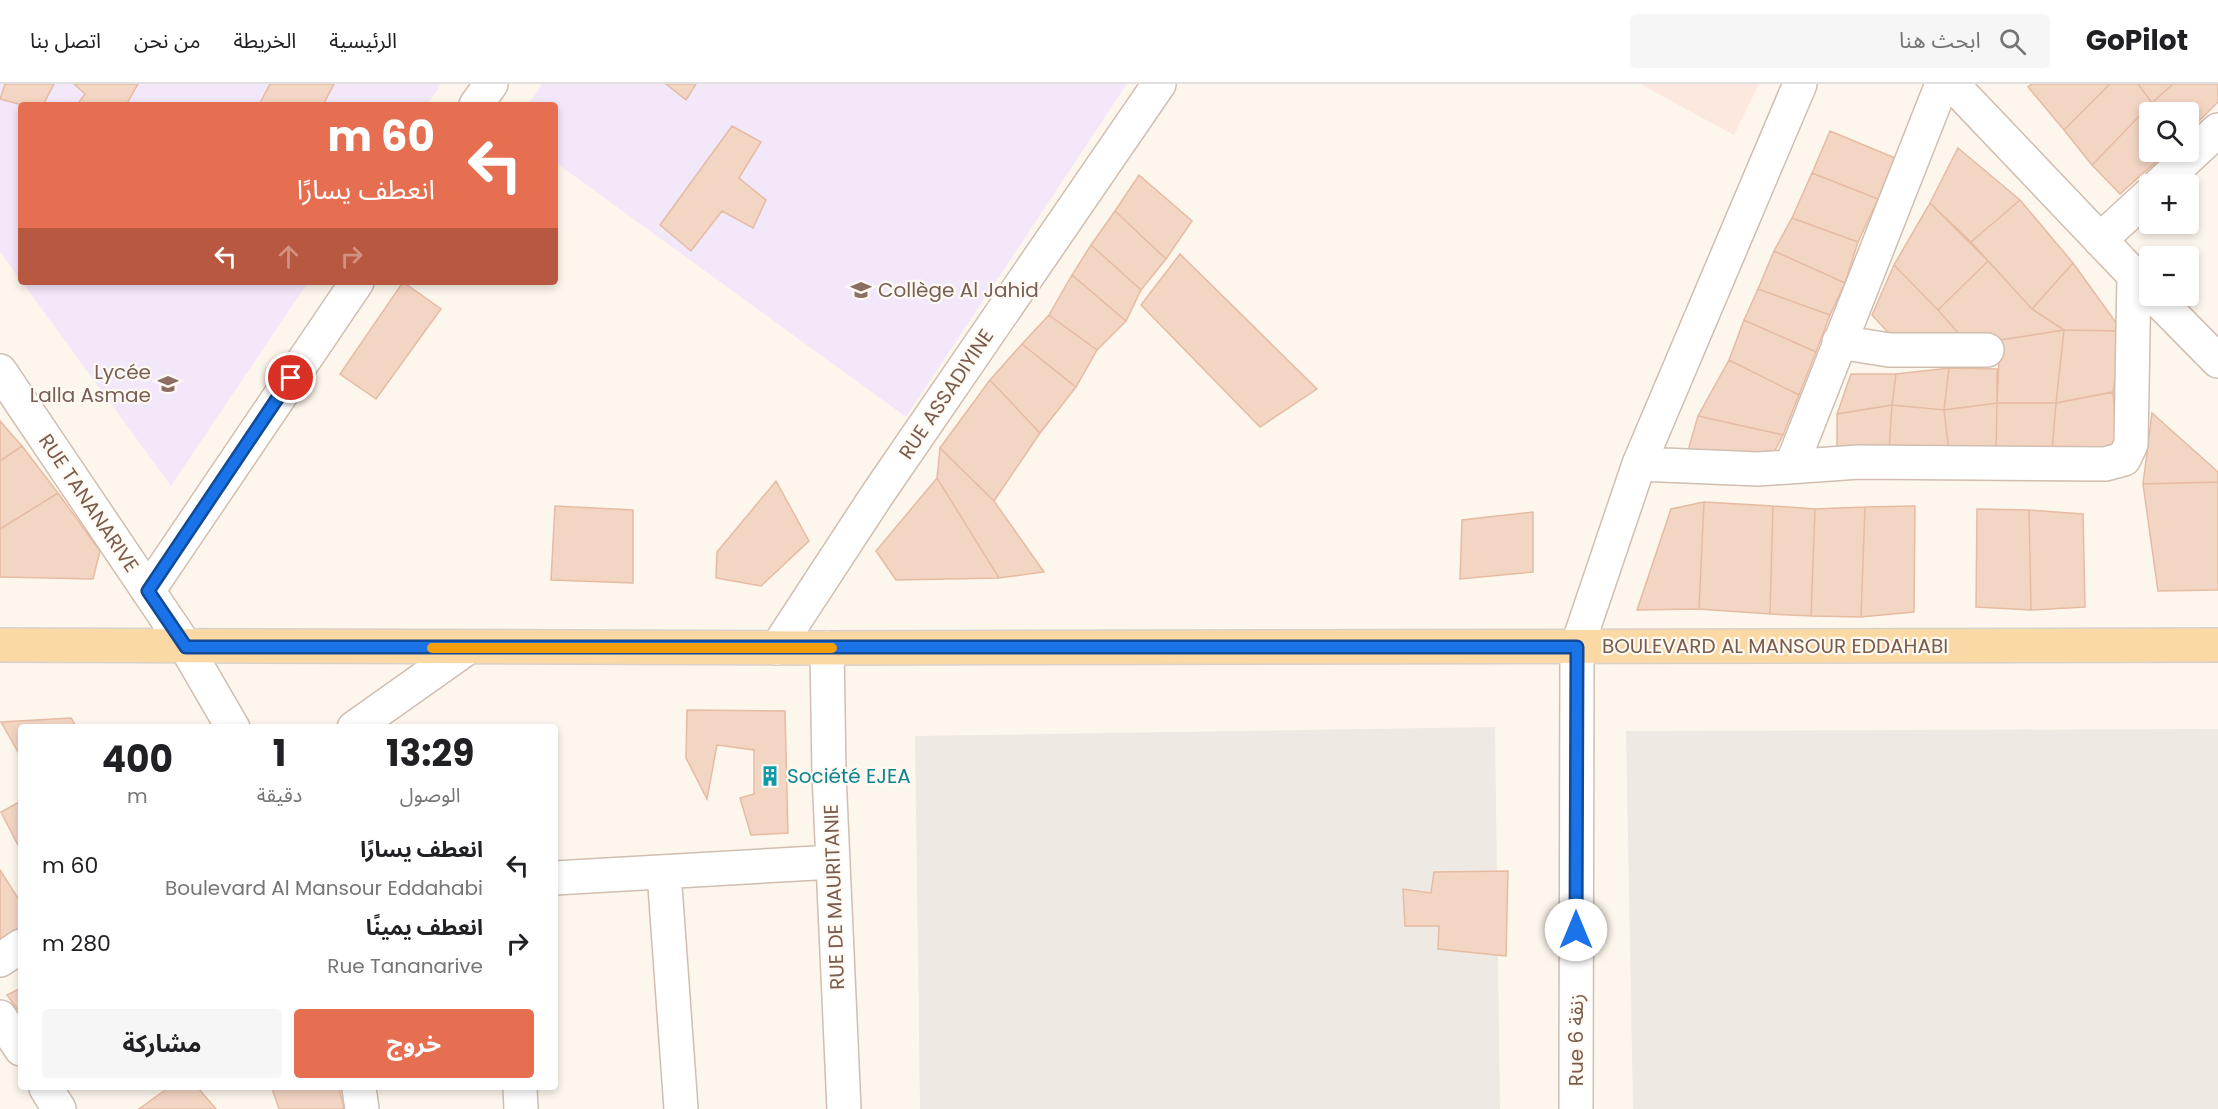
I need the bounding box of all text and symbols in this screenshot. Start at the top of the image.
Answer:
search box [1630,14,2050,68]
text: GoPilot [2086,21,2188,60]
text: ابحث هنا [1899,25,1981,56]
icon: search [1996,25,2029,58]
text: اتصل بنا [30,26,101,55]
text: من نحن [134,26,200,55]
text: الخريطة [233,26,296,55]
text: الرئيسية [329,26,397,55]
map controls [2139,102,2199,306]
button: search [2139,102,2199,162]
text: 60 m [327,107,435,166]
icon: left [456,126,534,204]
text: انعطف يسارًا [297,171,435,208]
button: + [2139,174,2199,234]
icon: left [209,240,242,273]
icon: ahead [272,240,305,273]
icon: right [335,240,368,273]
button: − [2139,246,2199,306]
place label: Collège Al Jahid [878,276,1039,304]
school or university icon: Collège Al Jahid [849,278,873,302]
street label: RUE ASSADIYINE [892,323,1000,465]
pin [265,352,316,403]
place label: Lycée Lalla Asmae [30,358,151,409]
icon: arrive [274,361,307,394]
school or university icon: Lycée Lalla Asmae [156,372,180,396]
street label: RUE TANANARIVE [32,428,146,578]
street label: BOULEVARD AL MANSOUR EDDAHABI [1602,632,1948,660]
text: 1 [273,728,286,779]
text: 13:29 [386,728,474,779]
text: 400 [102,734,173,785]
place label: Société EJEA [787,762,911,790]
building icon: Société EJEA [758,764,782,788]
text: دقيقة [257,781,302,809]
text: الوصول [400,781,461,809]
text: m [127,782,148,810]
street label: RUE DE MAURITANIE [817,804,851,990]
text: انعطف يسارًا [360,834,483,865]
icon: left [501,849,534,882]
text: 60 m [42,850,98,881]
text: Boulevard Al Mansour Eddahabi [165,874,483,902]
position arrow [1544,898,1608,962]
text: انعطف يمينًا [366,912,483,943]
icon: right [501,927,534,960]
text: 280 m [42,928,111,959]
text: Rue Tananarive [327,952,483,980]
street label: Rue 6 زنقة [1562,994,1590,1086]
button: مشاركة [42,1009,282,1078]
button: خروج [294,1009,534,1078]

